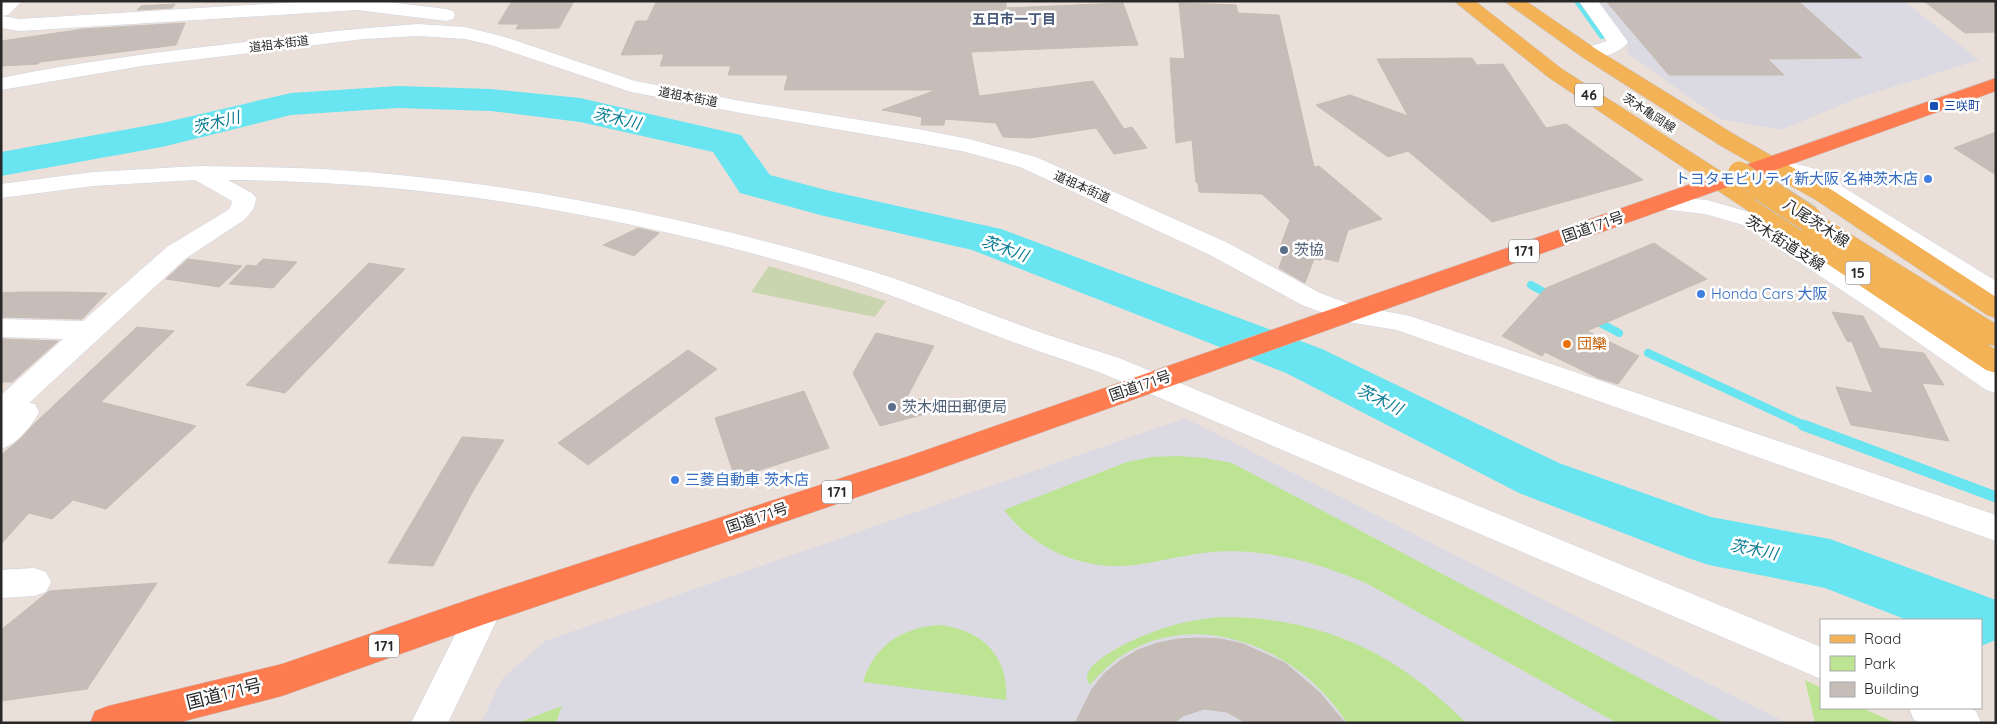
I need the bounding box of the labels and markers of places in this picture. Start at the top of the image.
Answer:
place label: 三咲町 [1944,98,1980,113]
marker: 三咲町 [1928,100,1940,112]
place label: トヨタモビリティ新大阪 名神茨木店 [1675,169,1918,188]
marker: トヨタモビリティ新大阪 名神茨木店 [1922,173,1934,185]
place label: 茨協 [1294,240,1324,259]
marker: 茨協 [1278,244,1290,256]
place label: Honda Cars 大阪 [1711,284,1828,303]
marker: Honda Cars 大阪 [1695,288,1707,300]
place label: 団欒 [1577,334,1607,353]
marker: 団欒 [1561,338,1573,350]
place label: 茨木畑田郵便局 [902,397,1007,416]
marker: 茨木畑田郵便局 [886,401,898,413]
place label: 三菱自動車 茨木店 [685,470,809,489]
marker: 三菱自動車 茨木店 [669,474,681,486]

